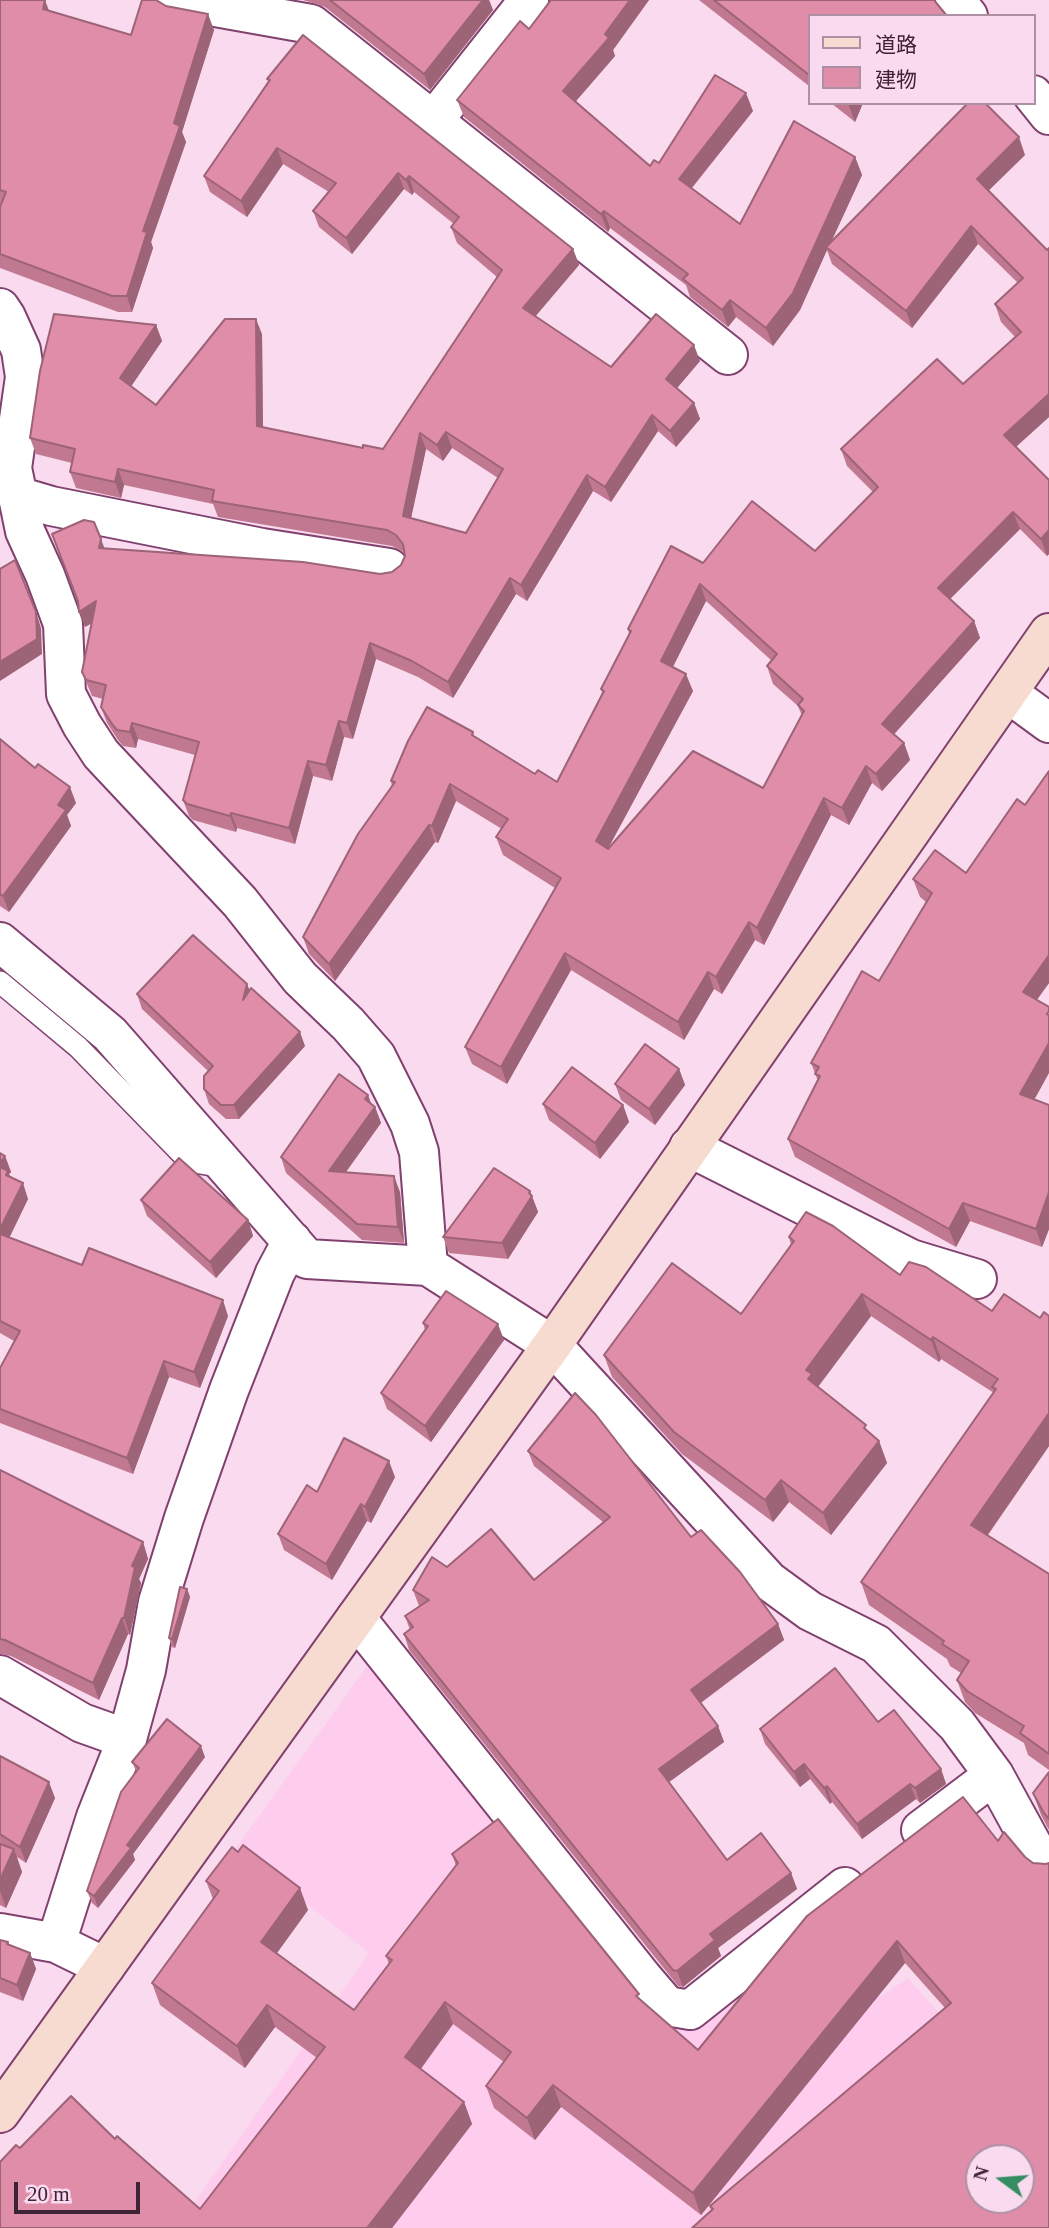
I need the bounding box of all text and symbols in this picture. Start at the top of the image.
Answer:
legend [808,14,1035,105]
text: 道路 [875,33,917,57]
text: 建物 [875,68,917,92]
north arrow [965,2144,1035,2214]
text: N [969,2164,993,2183]
scale bar [18,2168,144,2212]
text: 20 m [27,2182,70,2206]

